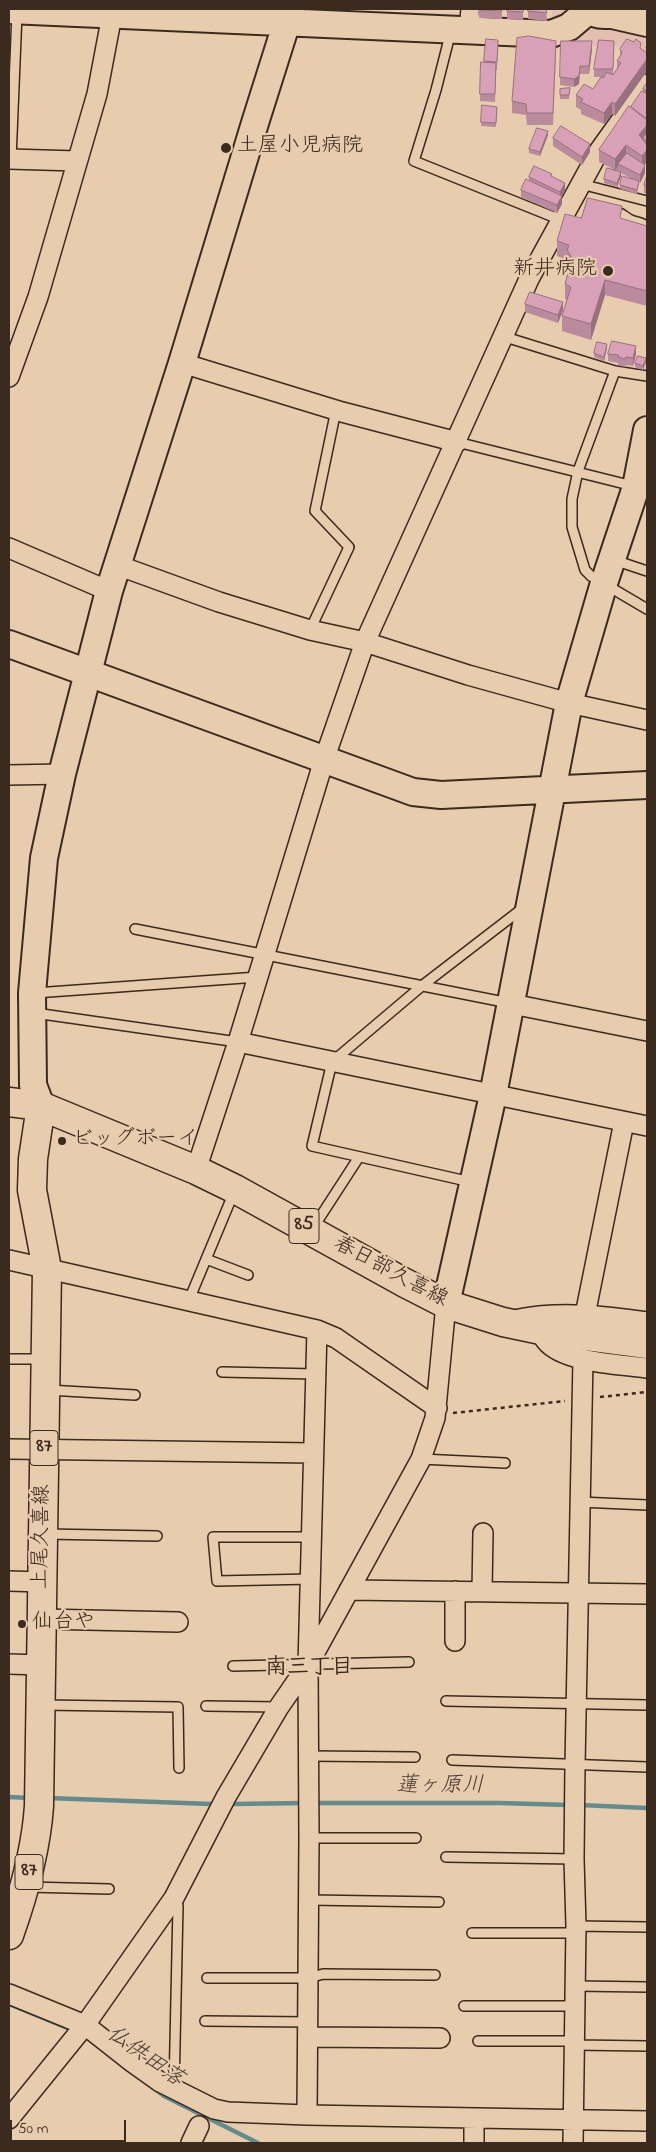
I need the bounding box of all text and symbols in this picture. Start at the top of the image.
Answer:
place label: 土屋小児病院 [237,135,363,161]
marker: 土屋小児病院 [219,141,233,155]
place label: 新井病院 [513,258,597,284]
marker: 新井病院 [601,264,615,278]
place label: ビッグボーイ [72,1128,198,1154]
marker: ビッグボーイ [56,1135,68,1147]
road number: 85 [289,1208,319,1244]
street label: 春日部久喜線 [328,1232,452,1314]
road number: 87 [30,1430,58,1466]
street label: 上尾久喜線 [29,1484,57,1590]
place label: 仙台や [32,1611,95,1637]
marker: 仙台や [16,1618,28,1630]
district label: 南三丁目 [265,1656,353,1682]
water label: 蓮ヶ原川 [396,1774,484,1800]
road number: 87 [15,1854,43,1890]
water label: 仏供田落 [100,2022,188,2094]
scale bar [12,2110,129,2142]
text: 50 m [18,2118,48,2140]

